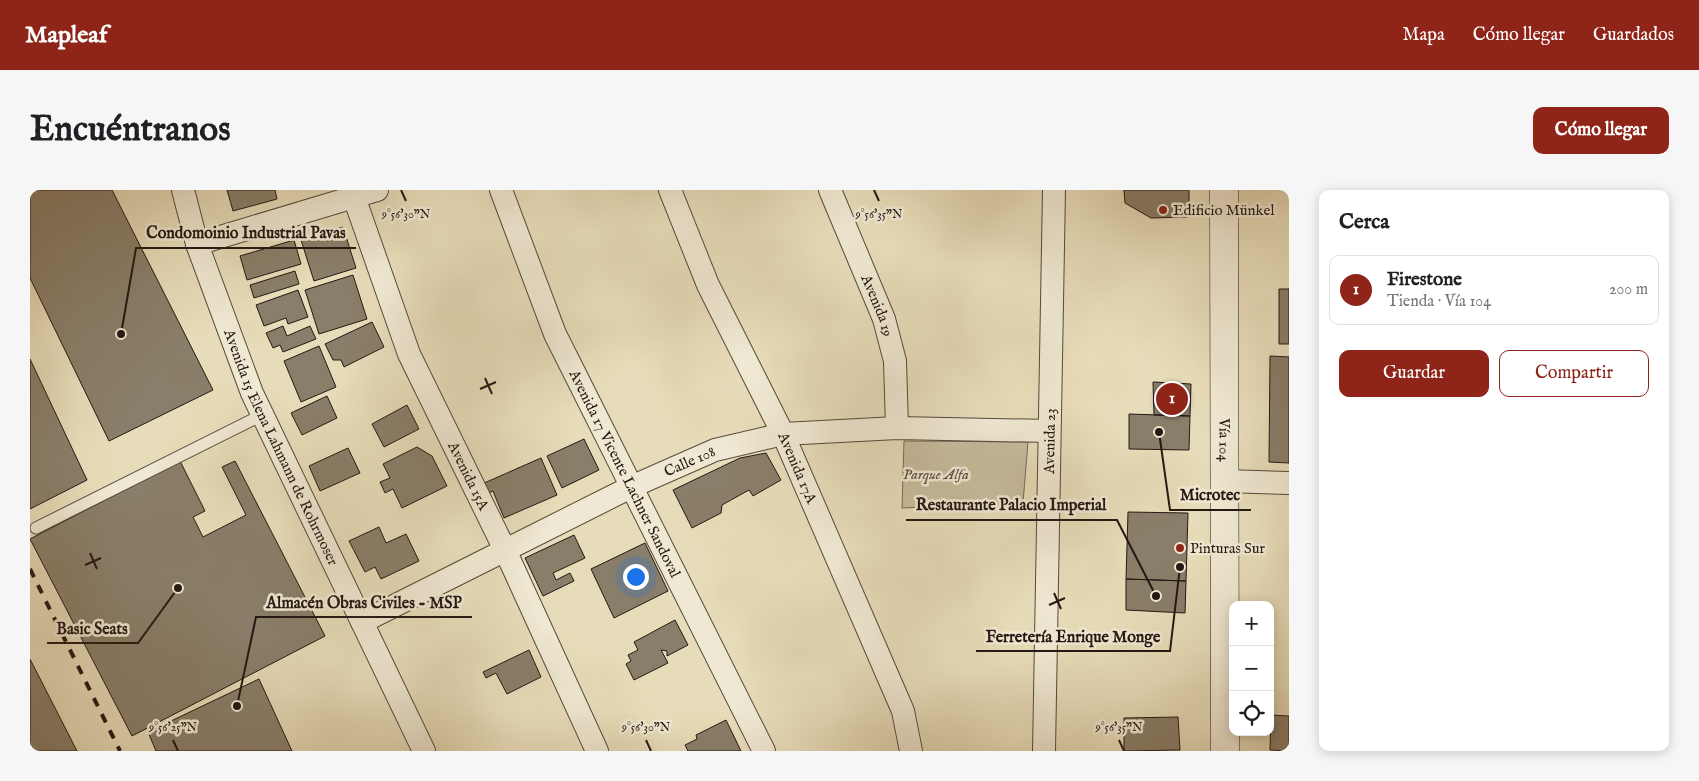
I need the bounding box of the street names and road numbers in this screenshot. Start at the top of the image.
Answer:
street label: Avenida 19 [857,271,898,339]
street label: Avenida 15 Elena Lahmann de Rohrmoser [219,326,343,569]
street label: Avenida 17 Vicente Lachner Sandoval [565,366,685,581]
street label: Avenida 23 [1039,408,1060,475]
street label: Vía 104 [1215,417,1234,462]
street label: Avenida 17A [773,428,822,507]
street label: Avenida 15A [443,437,494,514]
street label: Calle 108 [661,442,718,481]

